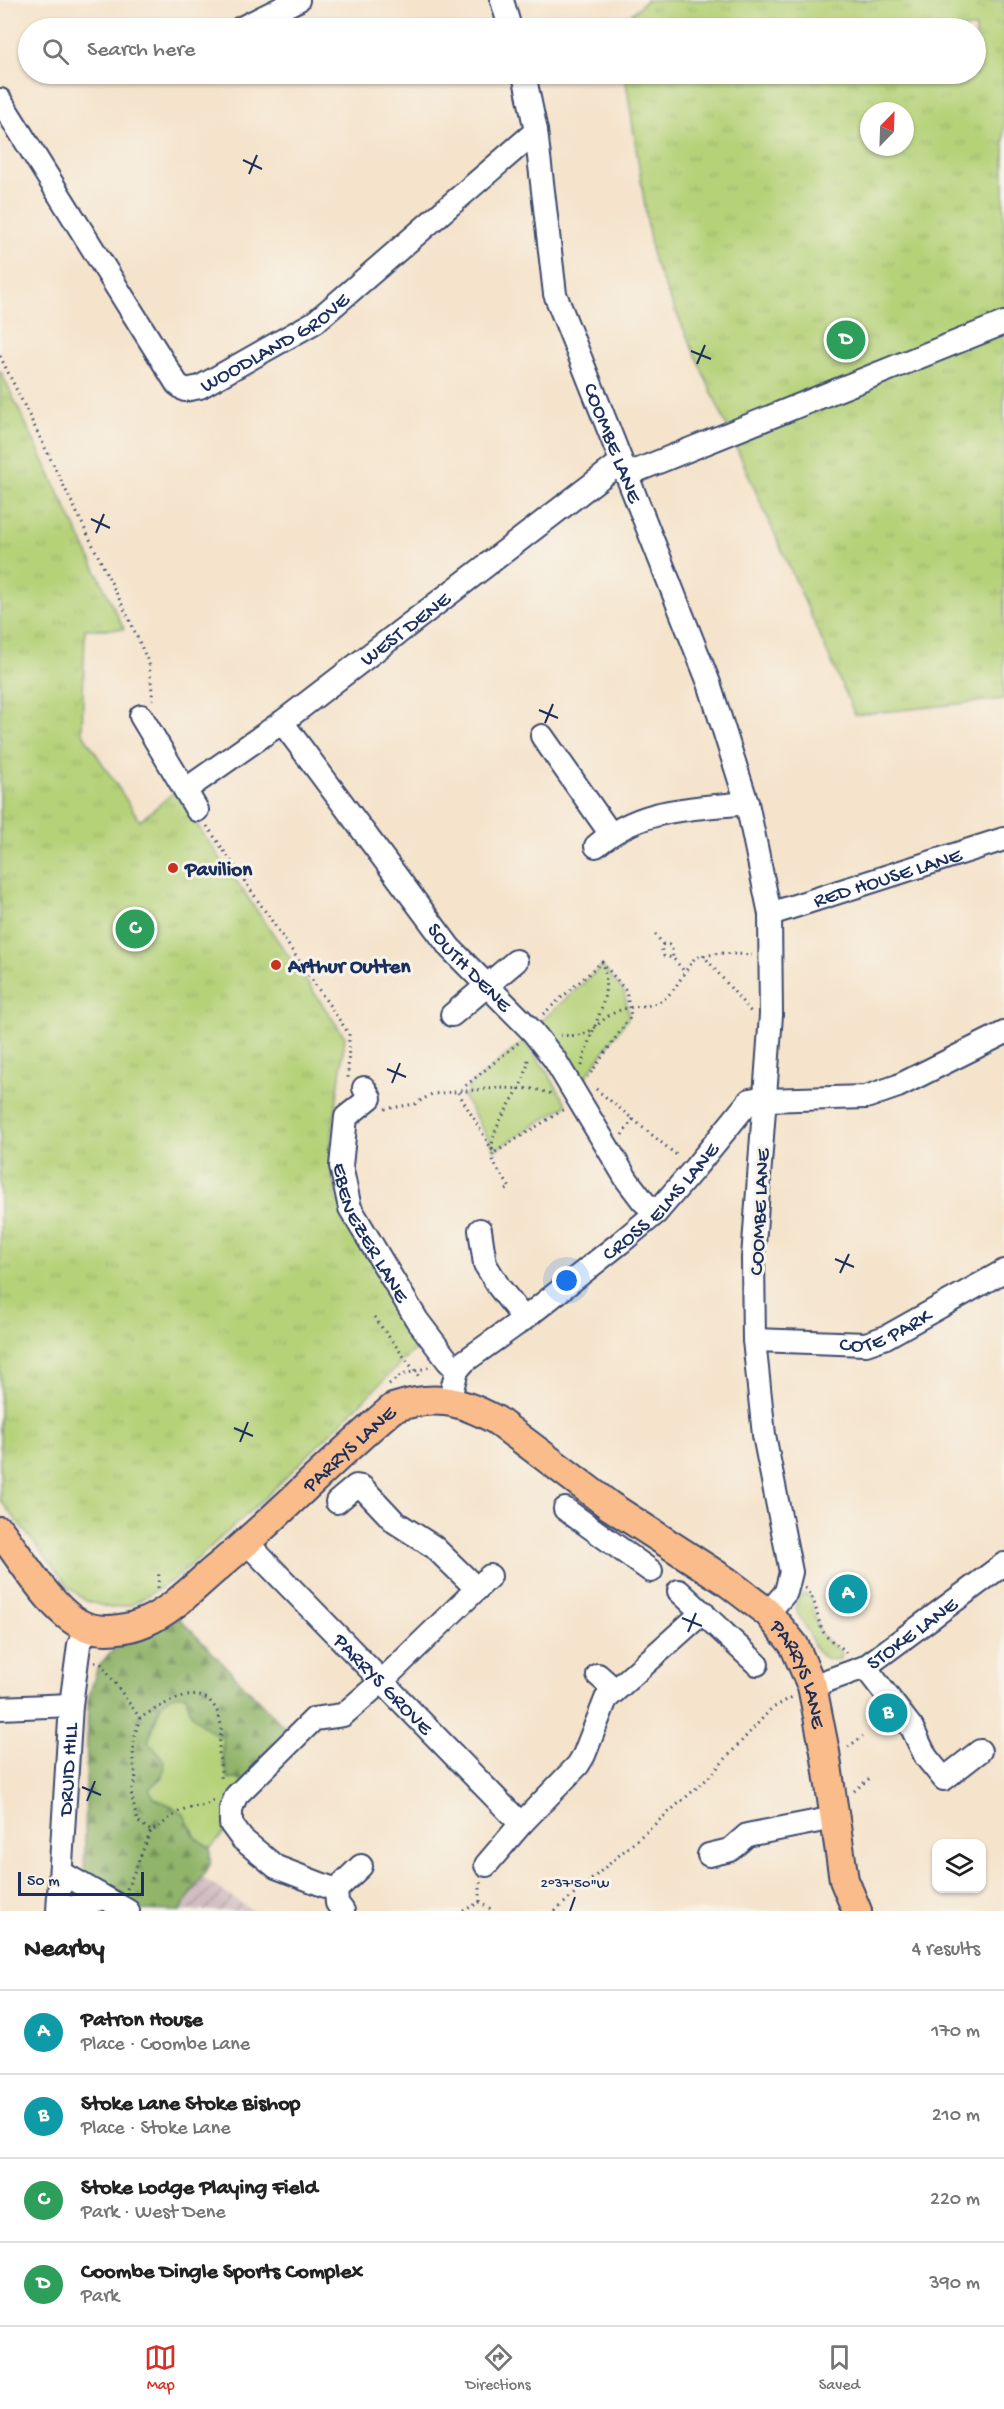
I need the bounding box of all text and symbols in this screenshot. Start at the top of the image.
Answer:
search box [18,18,986,84]
icon: search [39,35,72,68]
text: Search here [87,38,195,64]
north arrow [860,102,914,156]
street label: WOODLAND GROVE [197,288,357,400]
pin: D [826,318,866,362]
street label: COOMBE LANE [576,380,646,508]
street label: WEST DENE [357,588,458,673]
street label: RED HOUSE LANE [811,844,966,915]
place label: Pavilion [184,859,253,884]
marker: Pavilion [166,861,180,875]
pin: C [116,906,154,952]
street label: SOUTH DENE [420,919,516,1020]
place label: Arthur Outten [287,956,411,981]
marker: Arthur Outten [269,958,283,972]
street label: CROSS ELMS LANE [599,1138,727,1268]
street label: COOMBE LANE [746,1147,777,1276]
street label: EBENEZER LANE [325,1161,413,1309]
your location [552,1266,581,1295]
street label: COTE PARK [839,1304,939,1360]
street label: PARRYS LANE [298,1401,403,1500]
pin: A [828,1572,868,1616]
street label: STOKE LANE [863,1593,965,1677]
street label: PARRYS LANE [762,1615,829,1732]
street label: PARRYS GROVE [326,1629,437,1742]
pin: B [868,1690,908,1736]
street label: DRUID HILL [55,1721,86,1819]
map controls [932,1839,986,1893]
button: layers [932,1839,986,1893]
scale bar [18,1869,144,1896]
text: 50 m [27,1873,60,1892]
text: 2°37'50"W [541,1875,610,1893]
text: Nearby [24,1935,105,1966]
text: 4 results [912,1939,980,1962]
text: Patron House [81,2008,203,2034]
text: A [38,2021,49,2044]
text: 170 m [931,2021,980,2044]
text: Place · Coombe Lane [81,2034,250,2057]
text: Stoke Lane Stoke Bishop [81,2092,300,2118]
text: B [38,2105,49,2128]
text: 210 m [932,2105,980,2128]
text: Place · Stoke Lane [81,2118,230,2141]
text: Stoke Lodge Playing Field [81,2176,318,2202]
text: C [38,2189,49,2212]
text: 220 m [930,2189,980,2212]
text: Park · West Dene [81,2202,226,2225]
text: Coombe Dingle Sports Complex [81,2260,363,2286]
text: D [37,2273,50,2296]
text: 390 m [929,2273,980,2296]
text: Park [81,2286,119,2309]
tab: Map [144,2341,177,2396]
tab: Directions [465,2341,531,2396]
tab: Saved [819,2341,860,2396]

